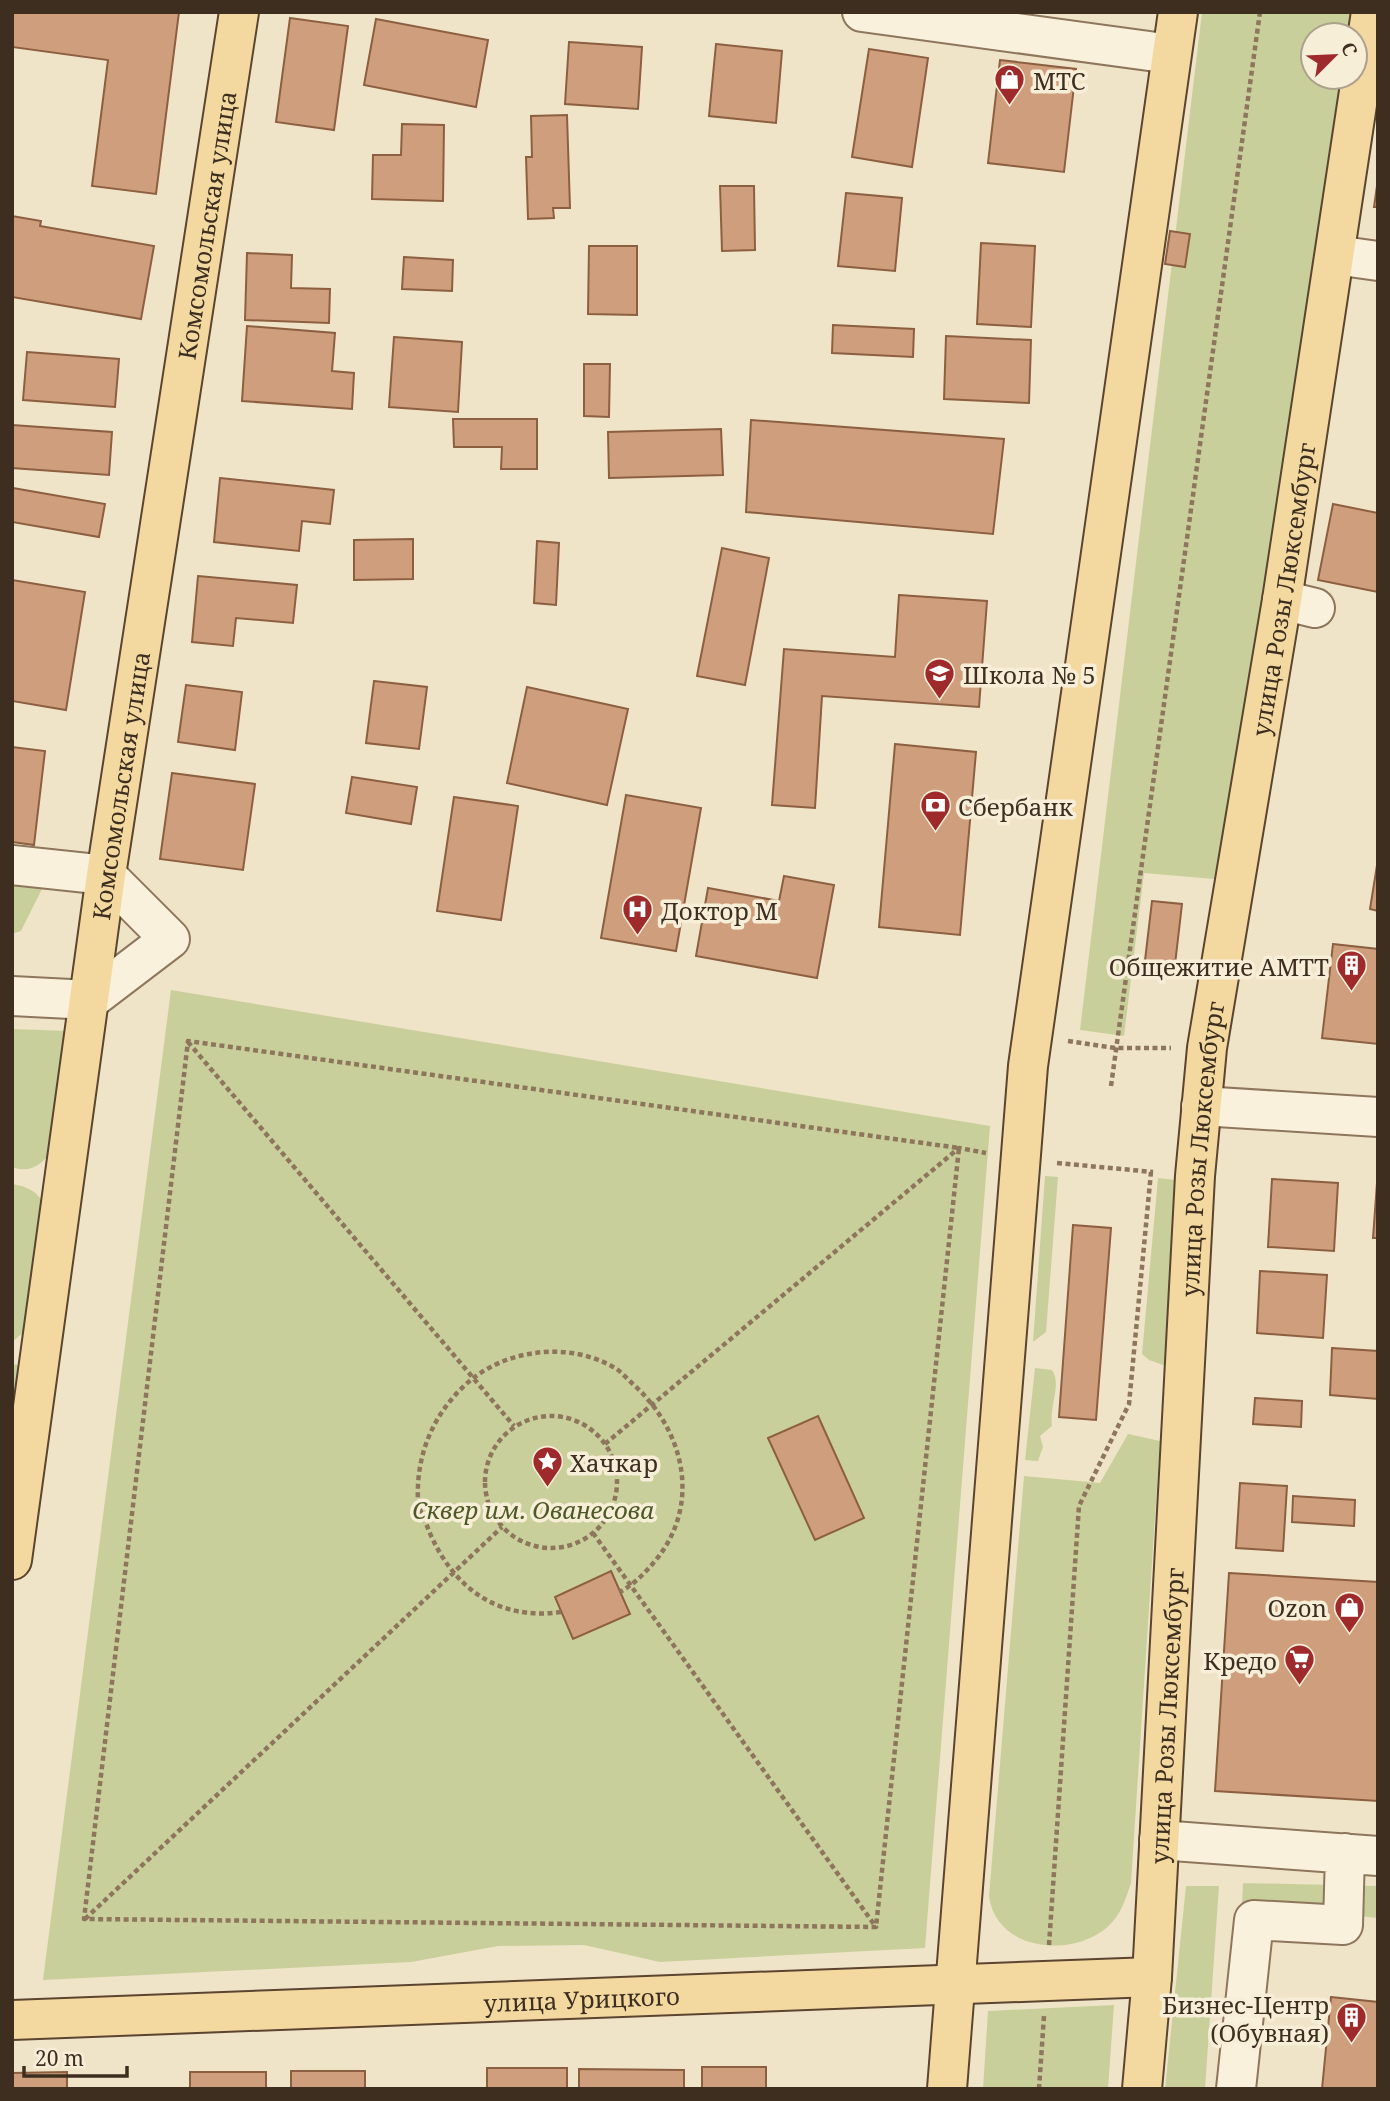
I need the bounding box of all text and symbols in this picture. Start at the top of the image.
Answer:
north arrow [1299,21,1369,91]
text: С [1335,38,1364,60]
shop icon: МТС [993,63,1027,107]
place label: МТС [1033,64,1086,97]
street label: Комсомольская улица [169,88,243,362]
street label: улица Розы Люксембург [1243,440,1322,739]
street label: Комсомольская улица [84,649,157,922]
school or university icon: Школа № 5 [923,657,957,701]
place label: Школа № 5 [963,658,1096,691]
bank icon: Сбербанк [918,789,952,833]
place label: Сбербанк [958,790,1074,823]
hospital icon: Доктор М [621,893,655,937]
place label: Доктор М [661,894,778,927]
building icon: Общежитие АМТТ [1335,949,1369,993]
place label: Общежитие АМТТ [1109,950,1329,983]
street label: улица Розы Люксембург [1172,999,1231,1298]
place icon: Хачкар [530,1445,564,1489]
place label: Хачкар [570,1446,658,1479]
park label: Сквер им. Ованесова [412,1493,654,1526]
street label: улица Розы Люксембург [1142,1567,1190,1865]
shop icon: Ozon [1333,1590,1367,1634]
place label: Ozon [1268,1591,1327,1624]
supermarket icon: Кредо [1283,1643,1317,1687]
place label: Кредо [1203,1644,1277,1677]
street label: улица Урицкого [483,1978,680,2019]
place label: Бизнес-Центр (Обувная) [1162,1988,1329,2049]
building icon: Бизнес-Центр (Обувная) [1335,2001,1369,2045]
scale bar [24,2035,128,2078]
text: 20 m [35,2044,84,2072]

